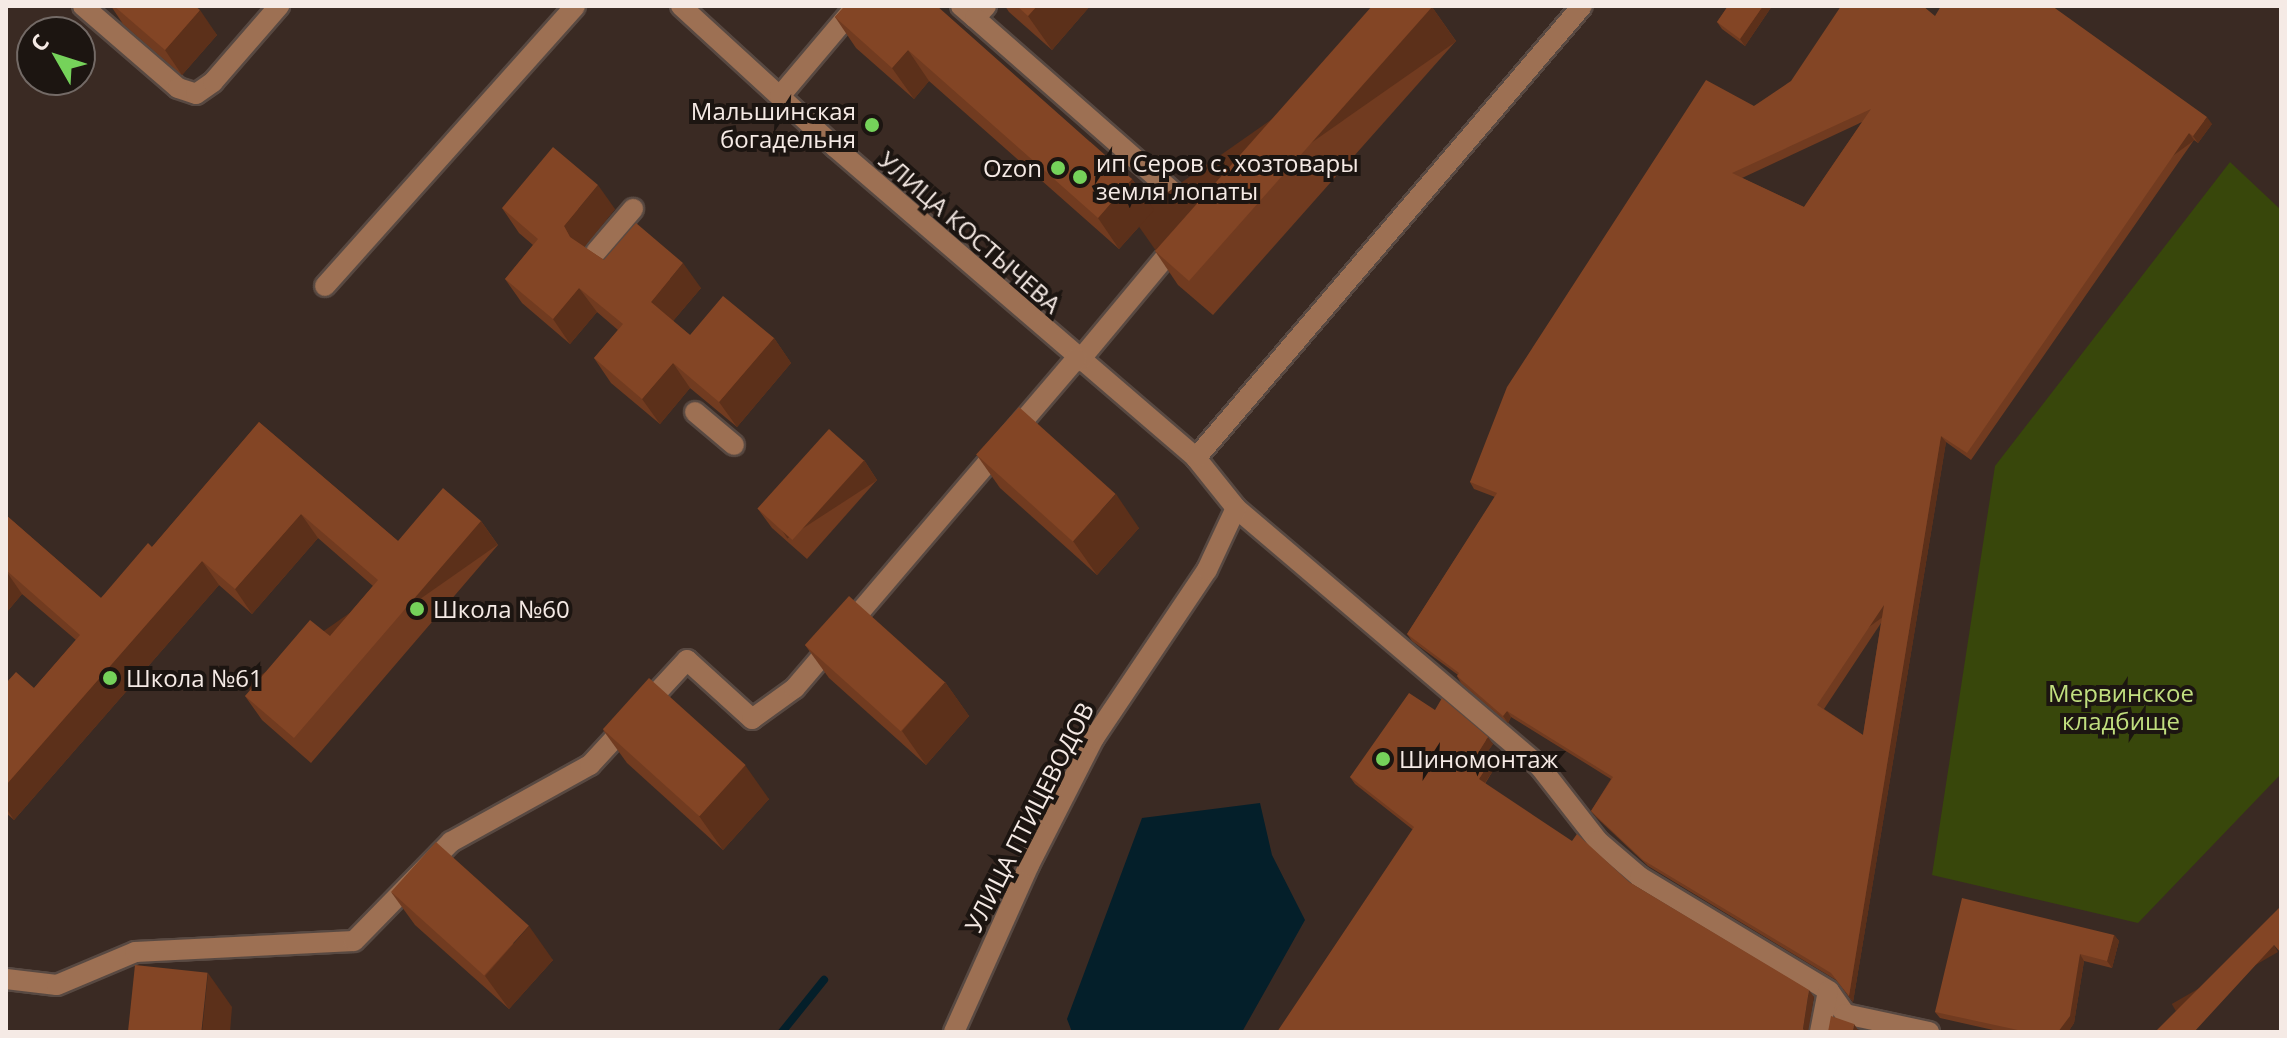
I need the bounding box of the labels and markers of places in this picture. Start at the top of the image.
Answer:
place label: Мальшинская богадельня [691,97,856,153]
marker: Мальшинская богадельня [863,116,881,134]
place label: ип Серов с. хозтовары земля лопаты [1096,149,1359,205]
place label: Ozon [983,154,1042,182]
marker: Ozon [1049,159,1067,177]
marker: ип Серов с. хозтовары земля лопаты [1071,168,1089,186]
place label: Школа №60 [433,595,570,623]
marker: Школа №60 [408,600,426,618]
place label: Школа №61 [126,664,263,692]
marker: Школа №61 [101,669,119,687]
place label: Шиномонтаж [1399,745,1558,773]
marker: Шиномонтаж [1374,750,1392,768]

